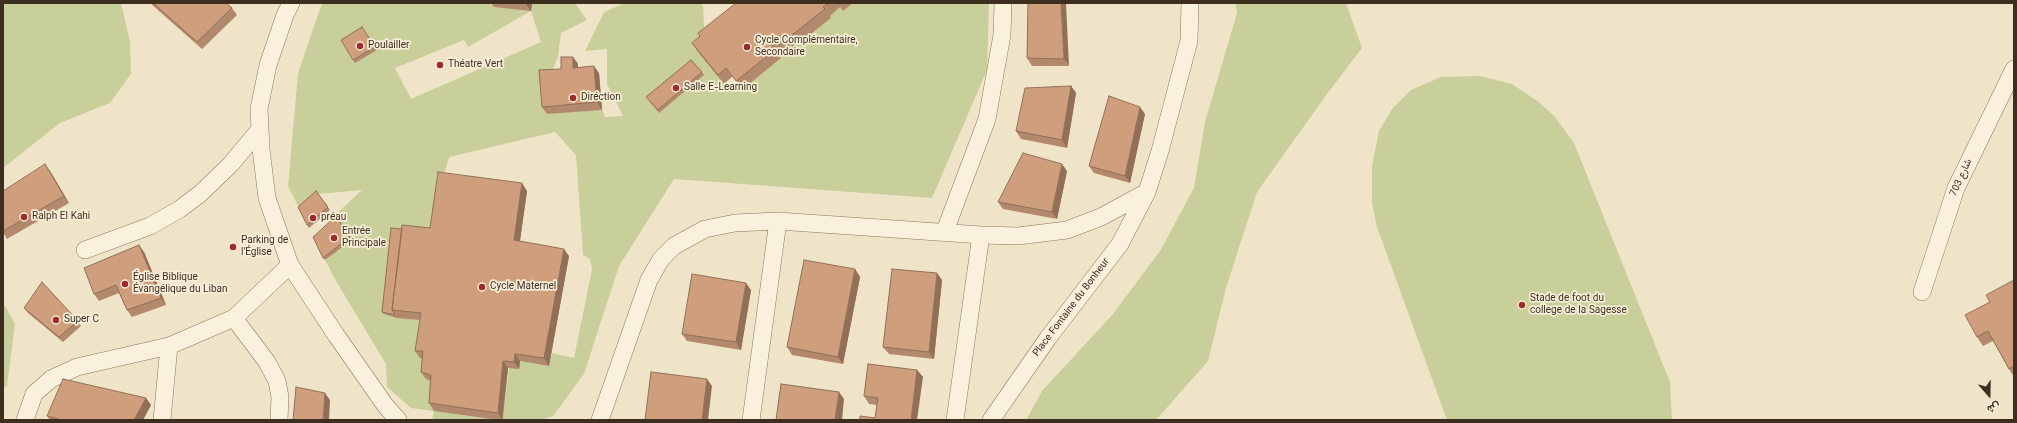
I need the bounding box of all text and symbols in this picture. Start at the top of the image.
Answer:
place label: Cycle Complémentaire, Secondaire [755,35,857,58]
place label: Poulailler [368,40,409,52]
marker: Poulailler [355,41,365,51]
marker: Cycle Complémentaire, Secondaire [742,42,752,52]
place label: Théatre Vert [448,59,503,71]
marker: Théatre Vert [435,60,445,70]
place label: Salle E-Learning [684,82,757,94]
marker: Salle E-Learning [671,83,681,93]
place label: Diréction [581,92,621,104]
marker: Diréction [568,93,578,103]
street label: شارع 703 [1948,157,1976,199]
place label: Ralph El Kahi [32,211,90,223]
marker: Ralph El Kahi [19,212,29,222]
place label: préau [321,212,346,224]
marker: préau [308,213,318,223]
place label: Entrée Principale [342,226,386,250]
marker: Entrée Principale [329,233,339,243]
place label: Parking de l'Église [241,235,288,258]
marker: Parking de l'Église [228,242,238,252]
street label: Place Fontaine du Bonheur [1031,257,1113,359]
place label: Église Biblique Évangélique du Liban [133,272,227,296]
marker: Église Biblique Évangélique du Liban [120,279,130,289]
place label: Cycle Maternel [490,281,556,293]
marker: Cycle Maternel [477,282,487,292]
place label: Stade de foot du college de la Sagesse [1530,293,1627,316]
marker: Stade de foot du college de la Sagesse [1517,300,1527,310]
place label: Super C [64,314,99,326]
marker: Super C [51,315,61,325]
north arrow [1969,375,2009,415]
text: ش [1984,396,2002,417]

